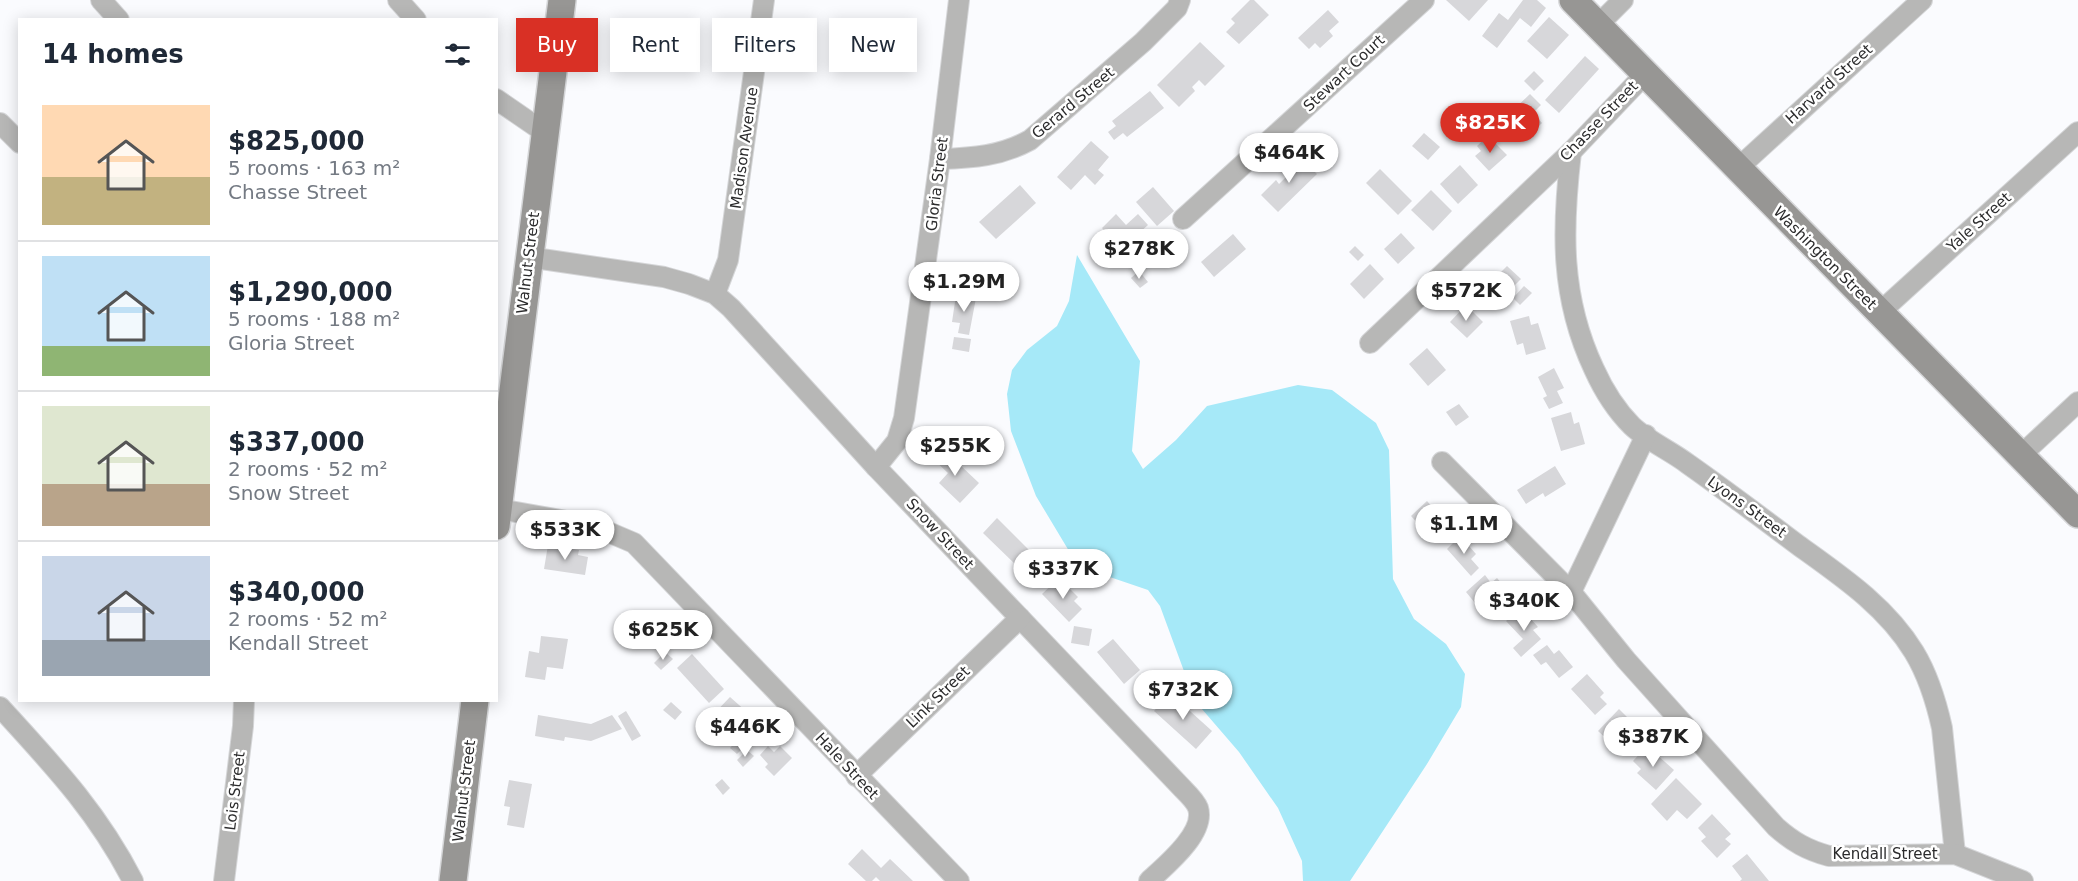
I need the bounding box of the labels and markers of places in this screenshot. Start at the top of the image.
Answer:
pin: $825K [1448,103,1532,154]
pin: $464K [1247,133,1331,184]
pin: $278K [1097,229,1181,280]
pin: $1.29M [915,262,1013,313]
pin: $572K [1424,271,1508,322]
pin: $255K [913,426,997,477]
pin: $1.1M [1422,504,1506,555]
pin: $533K [523,510,607,561]
pin: $337K [1021,549,1105,600]
pin: $340K [1482,581,1566,632]
pin: $625K [621,610,705,661]
pin: $732K [1141,670,1225,721]
pin: $446K [703,707,787,758]
pin: $387K [1611,717,1695,768]

